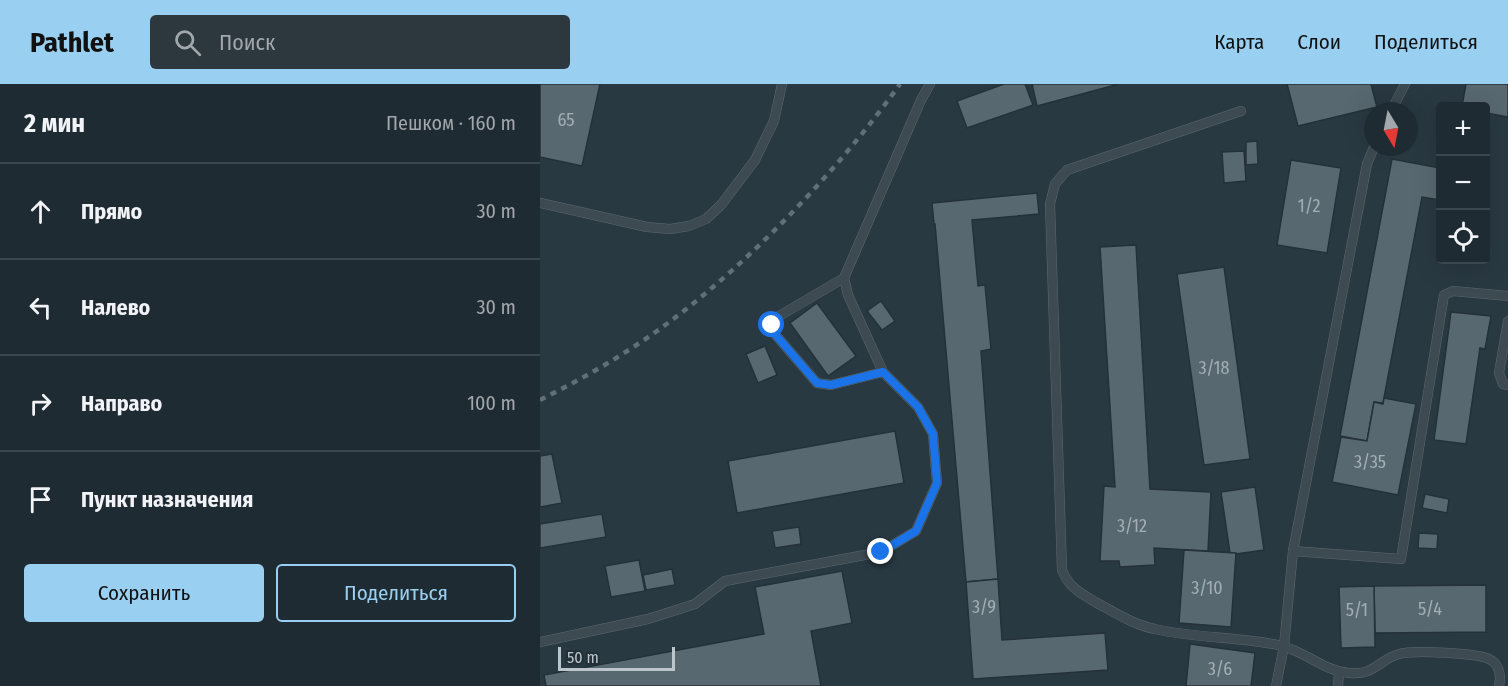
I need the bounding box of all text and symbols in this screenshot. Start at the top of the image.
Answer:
search box [150,15,570,69]
text: Pathlet [30,26,114,59]
icon: search [171,26,204,59]
text: Поиск [219,29,275,56]
text: Карта [1214,29,1264,55]
text: Слои [1297,29,1341,55]
text: Поделиться [1374,29,1478,55]
north arrow [1364,102,1418,156]
map controls [1436,102,1490,264]
button: + [1436,102,1490,156]
text: 2 мин [24,108,85,139]
house number: 65 [557,109,575,131]
text: Пешком · 160 m [386,111,516,135]
button: − [1436,156,1490,210]
icon: ahead [24,195,57,228]
house number: 1/2 [1298,195,1320,217]
text: Прямо [81,198,142,225]
text: 30 m [476,199,516,223]
button: locate [1436,210,1490,264]
icon: left [24,291,57,324]
text: Налево [81,294,150,321]
text: 30 m [476,295,516,319]
route start [758,311,784,337]
house number: 3/18 [1198,357,1230,379]
icon: right [24,387,57,420]
text: Направо [81,390,162,417]
text: 100 m [467,391,516,415]
house number: 3/35 [1354,451,1386,473]
icon: arrive [24,483,57,516]
text: Пункт назначения [81,486,253,513]
house number: 3/12 [1117,515,1147,537]
route end [867,538,893,564]
button: Сохранить [24,564,264,622]
button: Поделиться [276,564,516,622]
house number: 3/10 [1191,577,1223,599]
house number: 3/9 [972,596,996,618]
house number: 5/4 [1418,598,1442,620]
house number: 5/1 [1346,599,1368,621]
scale bar [558,644,675,672]
text: 50 m [567,648,599,667]
house number: 3/6 [1208,658,1232,680]

